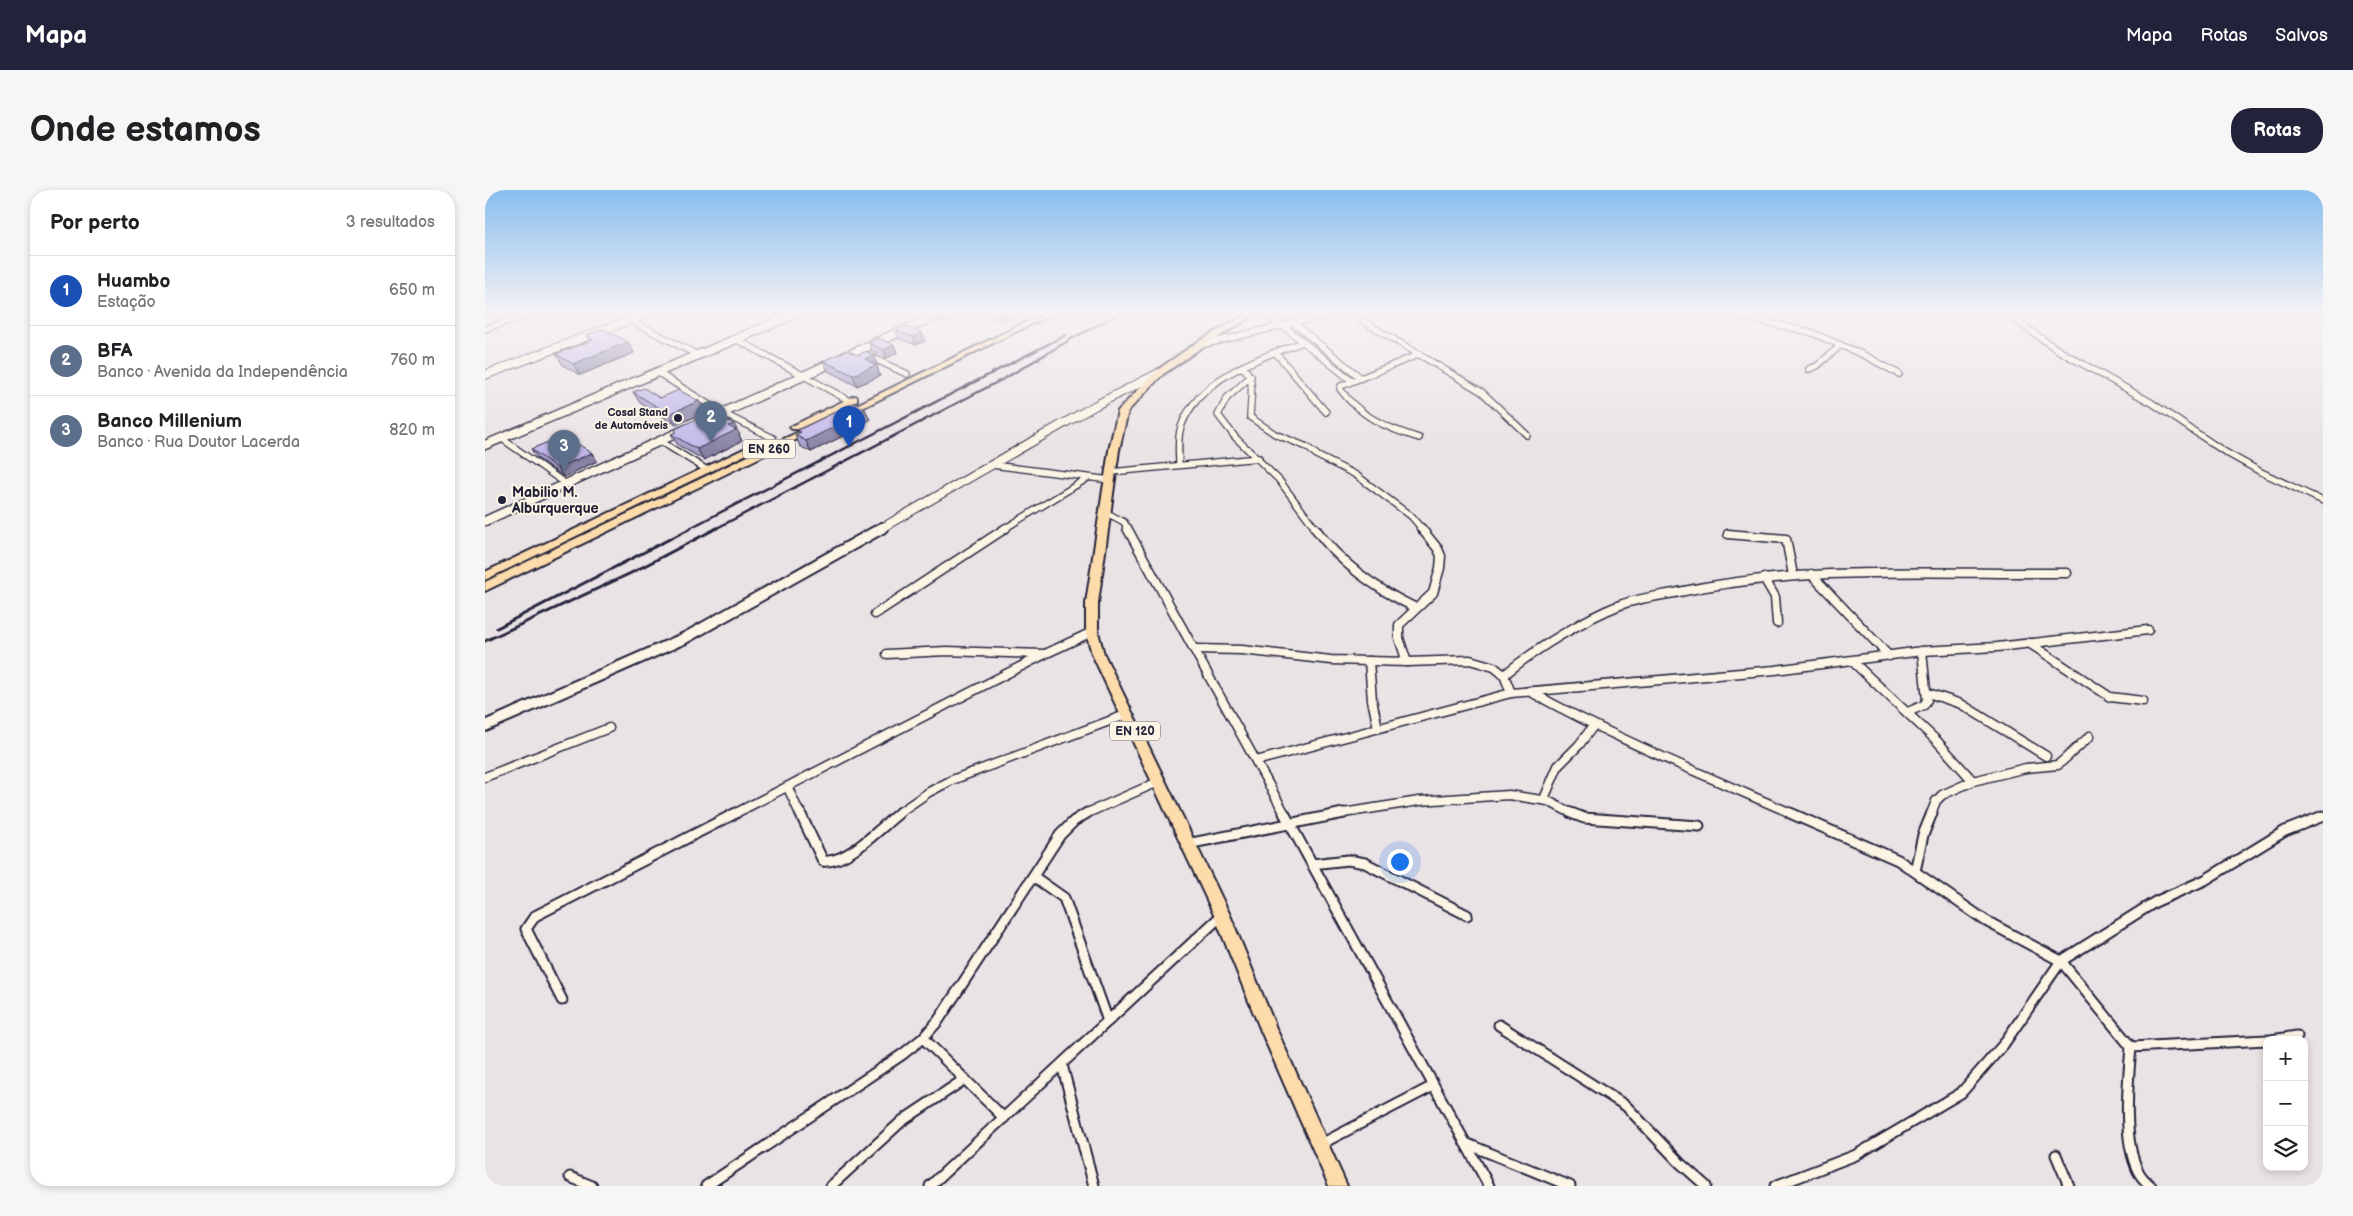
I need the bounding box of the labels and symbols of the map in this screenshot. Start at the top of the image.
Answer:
pin: 2 [695,401,727,442]
place label: Cosal Stand de Automóveis [595,406,669,432]
pin: 1 [833,406,865,447]
marker: Cosal Stand de Automóveis [672,412,684,424]
pin: 3 [548,430,580,471]
road number: EN 260 [743,440,795,458]
place label: Mabilio M. Alburquerque [511,484,599,517]
marker: Mabilio M. Alburquerque [496,494,508,506]
road number: EN 120 [1110,722,1160,740]
your location [1387,849,1413,875]

